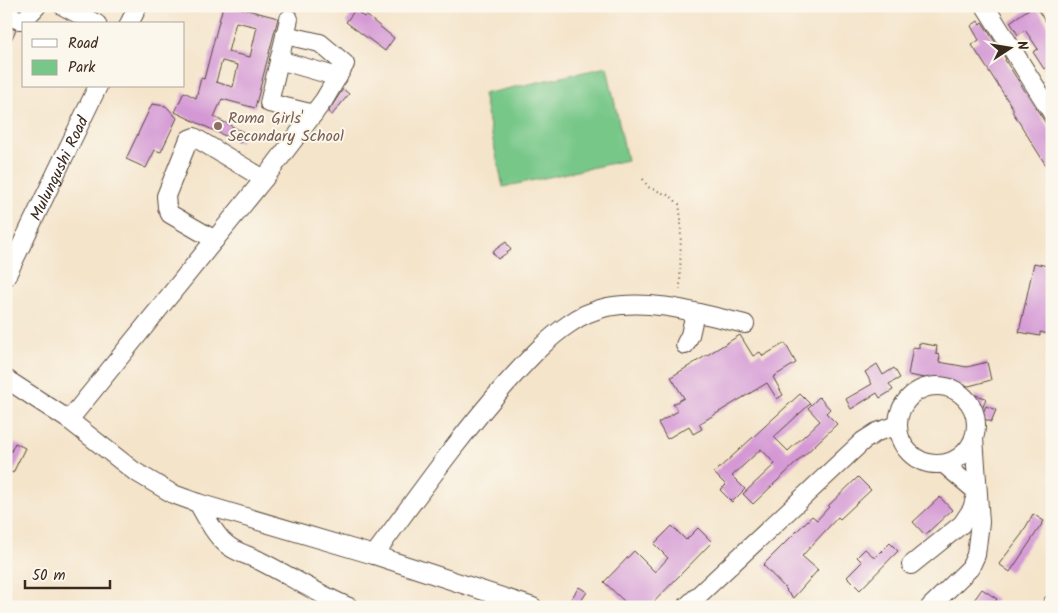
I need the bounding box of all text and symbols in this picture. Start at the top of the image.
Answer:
legend [22,22,185,88]
north arrow [986,22,1036,72]
text: Road [68,32,99,56]
text: N [1010,39,1033,52]
text: Park [68,56,96,80]
place label: Roma Girls' Secondary School [228,106,344,149]
street label: Mulungushi Road [24,111,96,225]
marker: Roma Girls' Secondary School [212,120,224,132]
scale bar [25,558,110,590]
text: 50 m [32,564,66,588]

